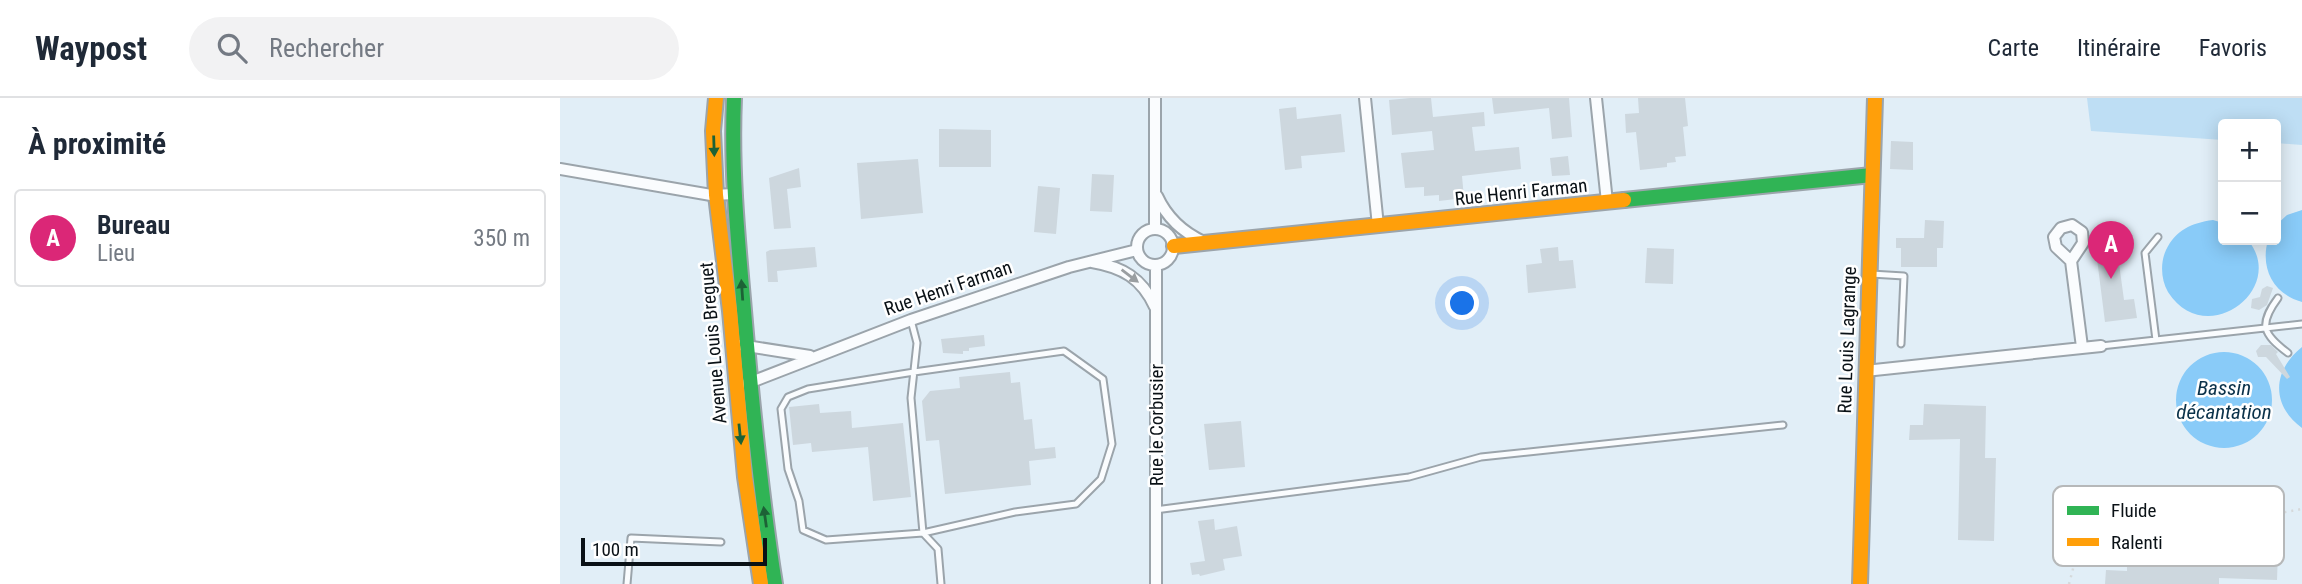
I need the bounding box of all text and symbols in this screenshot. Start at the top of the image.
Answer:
search box [189,17,679,80]
text: Waypost [35,29,147,68]
icon: search [213,29,251,67]
text: Rechercher [269,33,384,63]
text: Carte [1988,34,2039,62]
text: Itinéraire [2077,34,2161,62]
text: Favoris [2199,34,2267,62]
map controls [2218,119,2281,245]
button: + [2218,119,2281,182]
text: À proximité [28,126,166,161]
one-way arrow [708,136,719,158]
street label: Rue Henri Farman [1454,174,1588,210]
button: − [2218,182,2281,245]
text: Bureau [97,210,170,240]
pin: A [2088,221,2134,279]
text: A [46,225,60,252]
text: 350 m [473,225,530,252]
text: Lieu [97,240,135,267]
street label: Rue Henri Farman [881,255,1015,321]
street label: Avenue Louis Breguet [694,261,732,425]
street label: Rue Louis Lagrange [1833,266,1861,414]
one-way arrow [1120,268,1138,283]
one-way arrow [736,279,747,301]
your location [1445,286,1479,320]
street label: Rue le Corbusier [1145,364,1168,486]
water label: Bassin décantation [2176,376,2272,424]
one-way arrow [735,423,746,445]
legend [2053,486,2284,566]
text: Fluide [2111,499,2156,522]
one-way arrow [759,505,770,527]
text: Ralenti [2111,531,2163,554]
scale bar [581,535,766,567]
text: 100 m [592,538,639,561]

